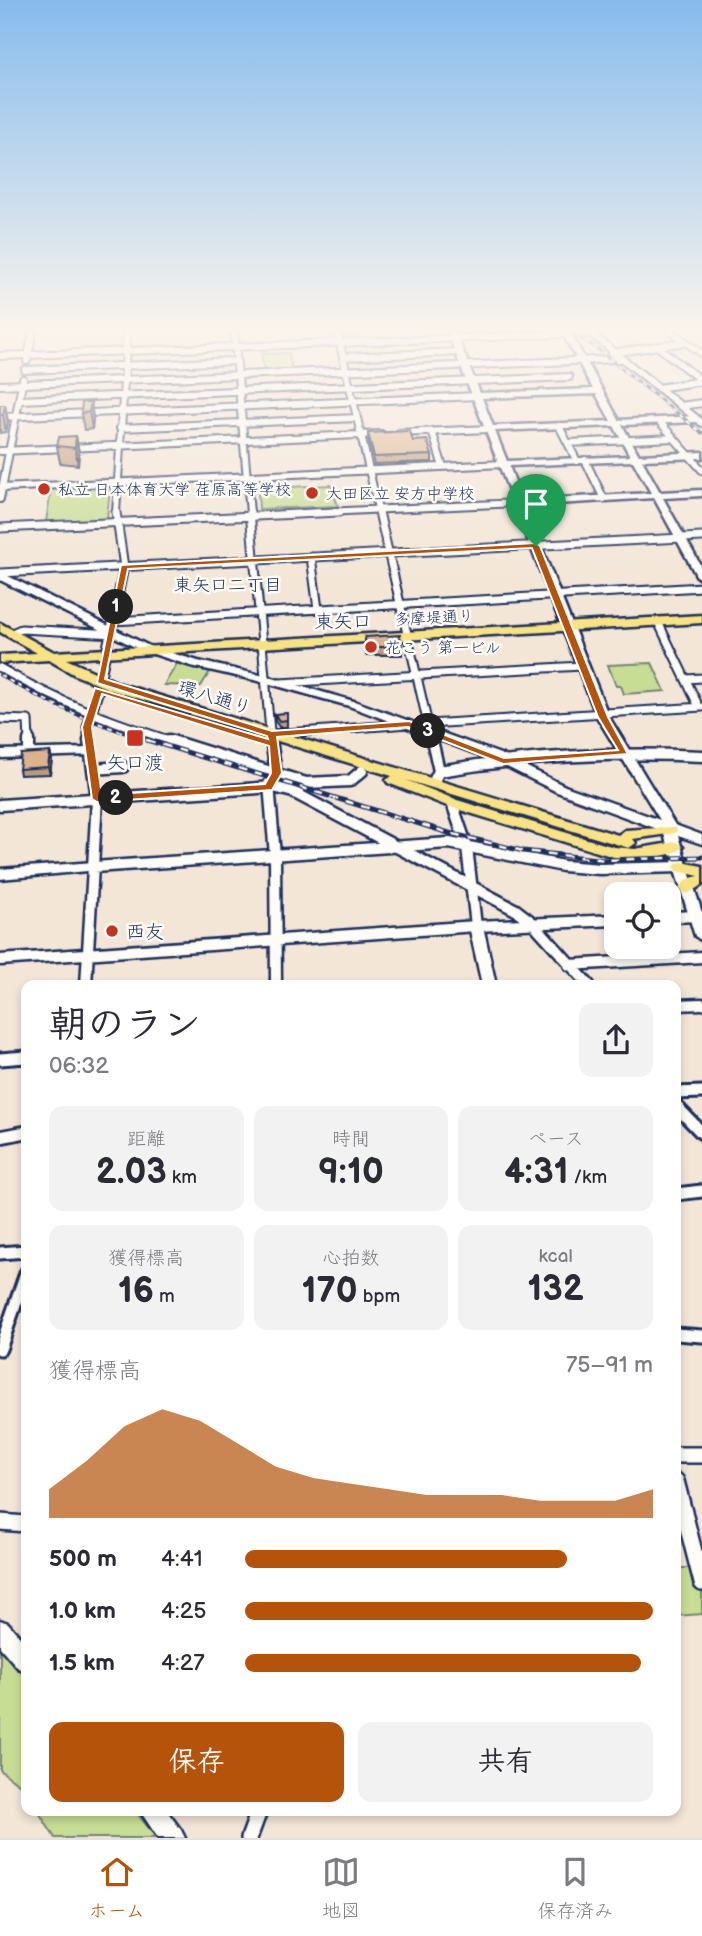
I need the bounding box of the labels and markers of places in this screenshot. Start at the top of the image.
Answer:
pin [506,474,566,546]
marker: 私立 日本体育大学 荏原高等学校 [36,481,52,497]
place label: 私立 日本体育大学 荏原高等学校 [58,481,291,500]
marker: 大田区立 安方中学校 [304,485,320,501]
place label: 大田区立 安方中学校 [326,485,474,504]
pin: 1 [99,590,134,624]
marker: 花こう 第一ビル [363,639,379,655]
place label: 花こう 第一ビル [385,639,501,658]
pin: 3 [410,714,446,748]
marker: 矢口渡 [125,728,145,748]
place label: 矢口渡 [106,752,164,775]
pin: 2 [99,780,134,816]
place label: 西友 [126,921,164,944]
marker: 西友 [104,923,120,939]

